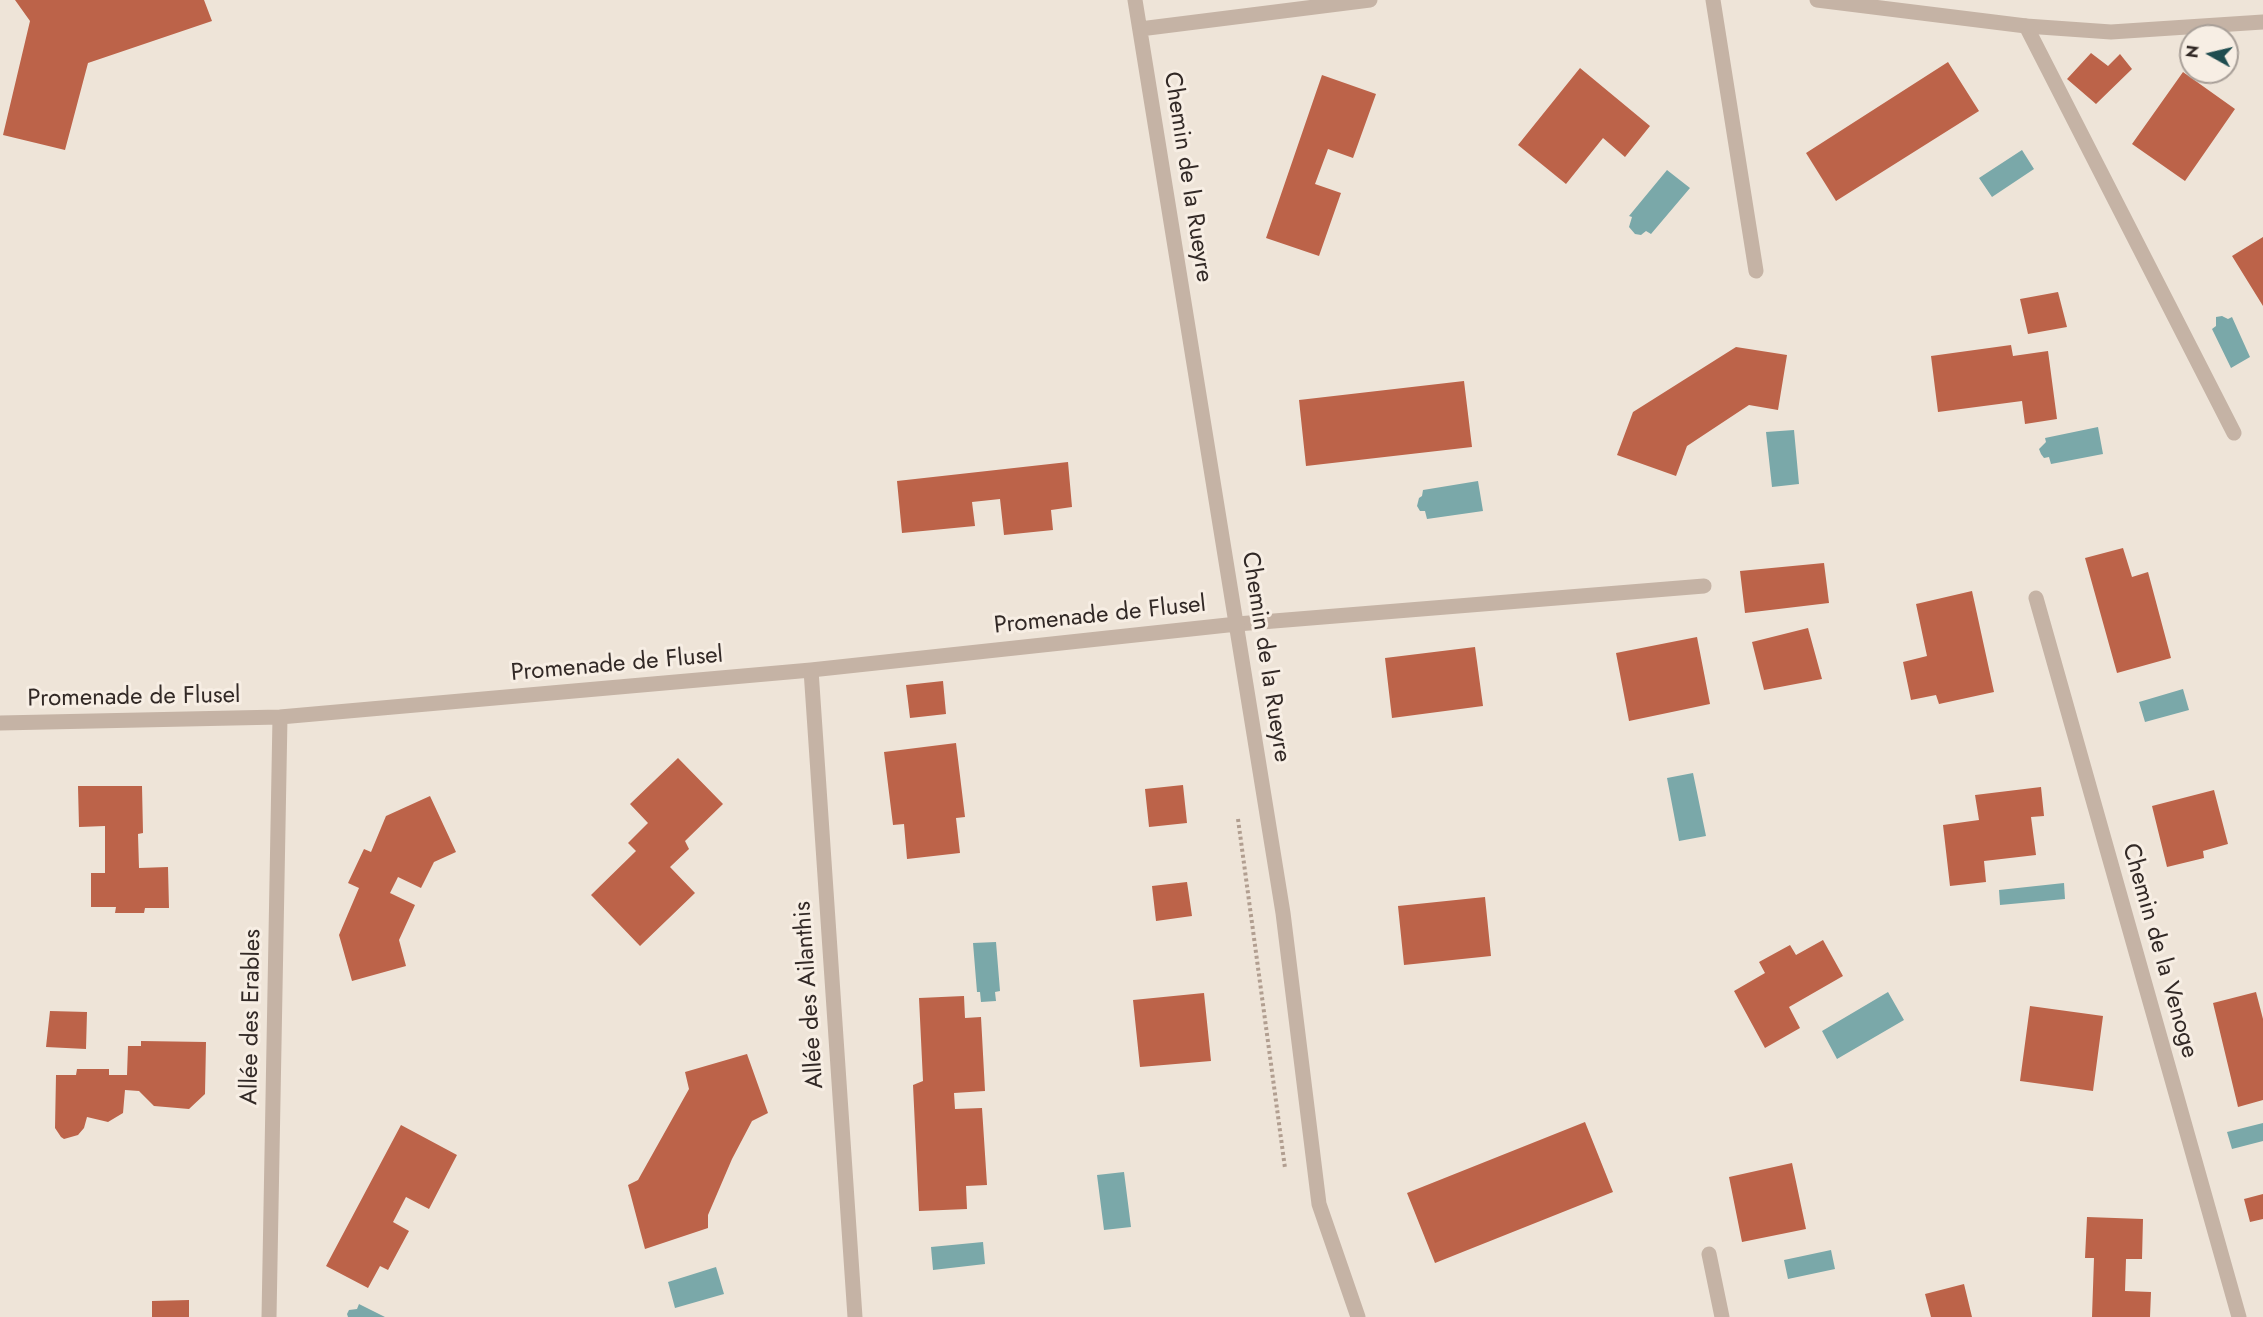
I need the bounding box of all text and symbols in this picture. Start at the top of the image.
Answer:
north arrow [2179,24,2239,84]
text: N [2180,44,2205,60]
street label: Chemin de la Rueyre [1156,70,1218,284]
street label: Chemin de la Rueyre [1234,550,1296,764]
street label: Promenade de Flusel [993,591,1207,641]
street label: Promenade de Flusel [510,641,724,689]
street label: Promenade de Flusel [27,682,241,714]
street label: Chemin de la Venoge [2115,840,2203,1062]
street label: Allée des Ailanthis [789,900,831,1090]
street label: Allée des Erables [236,929,268,1105]

